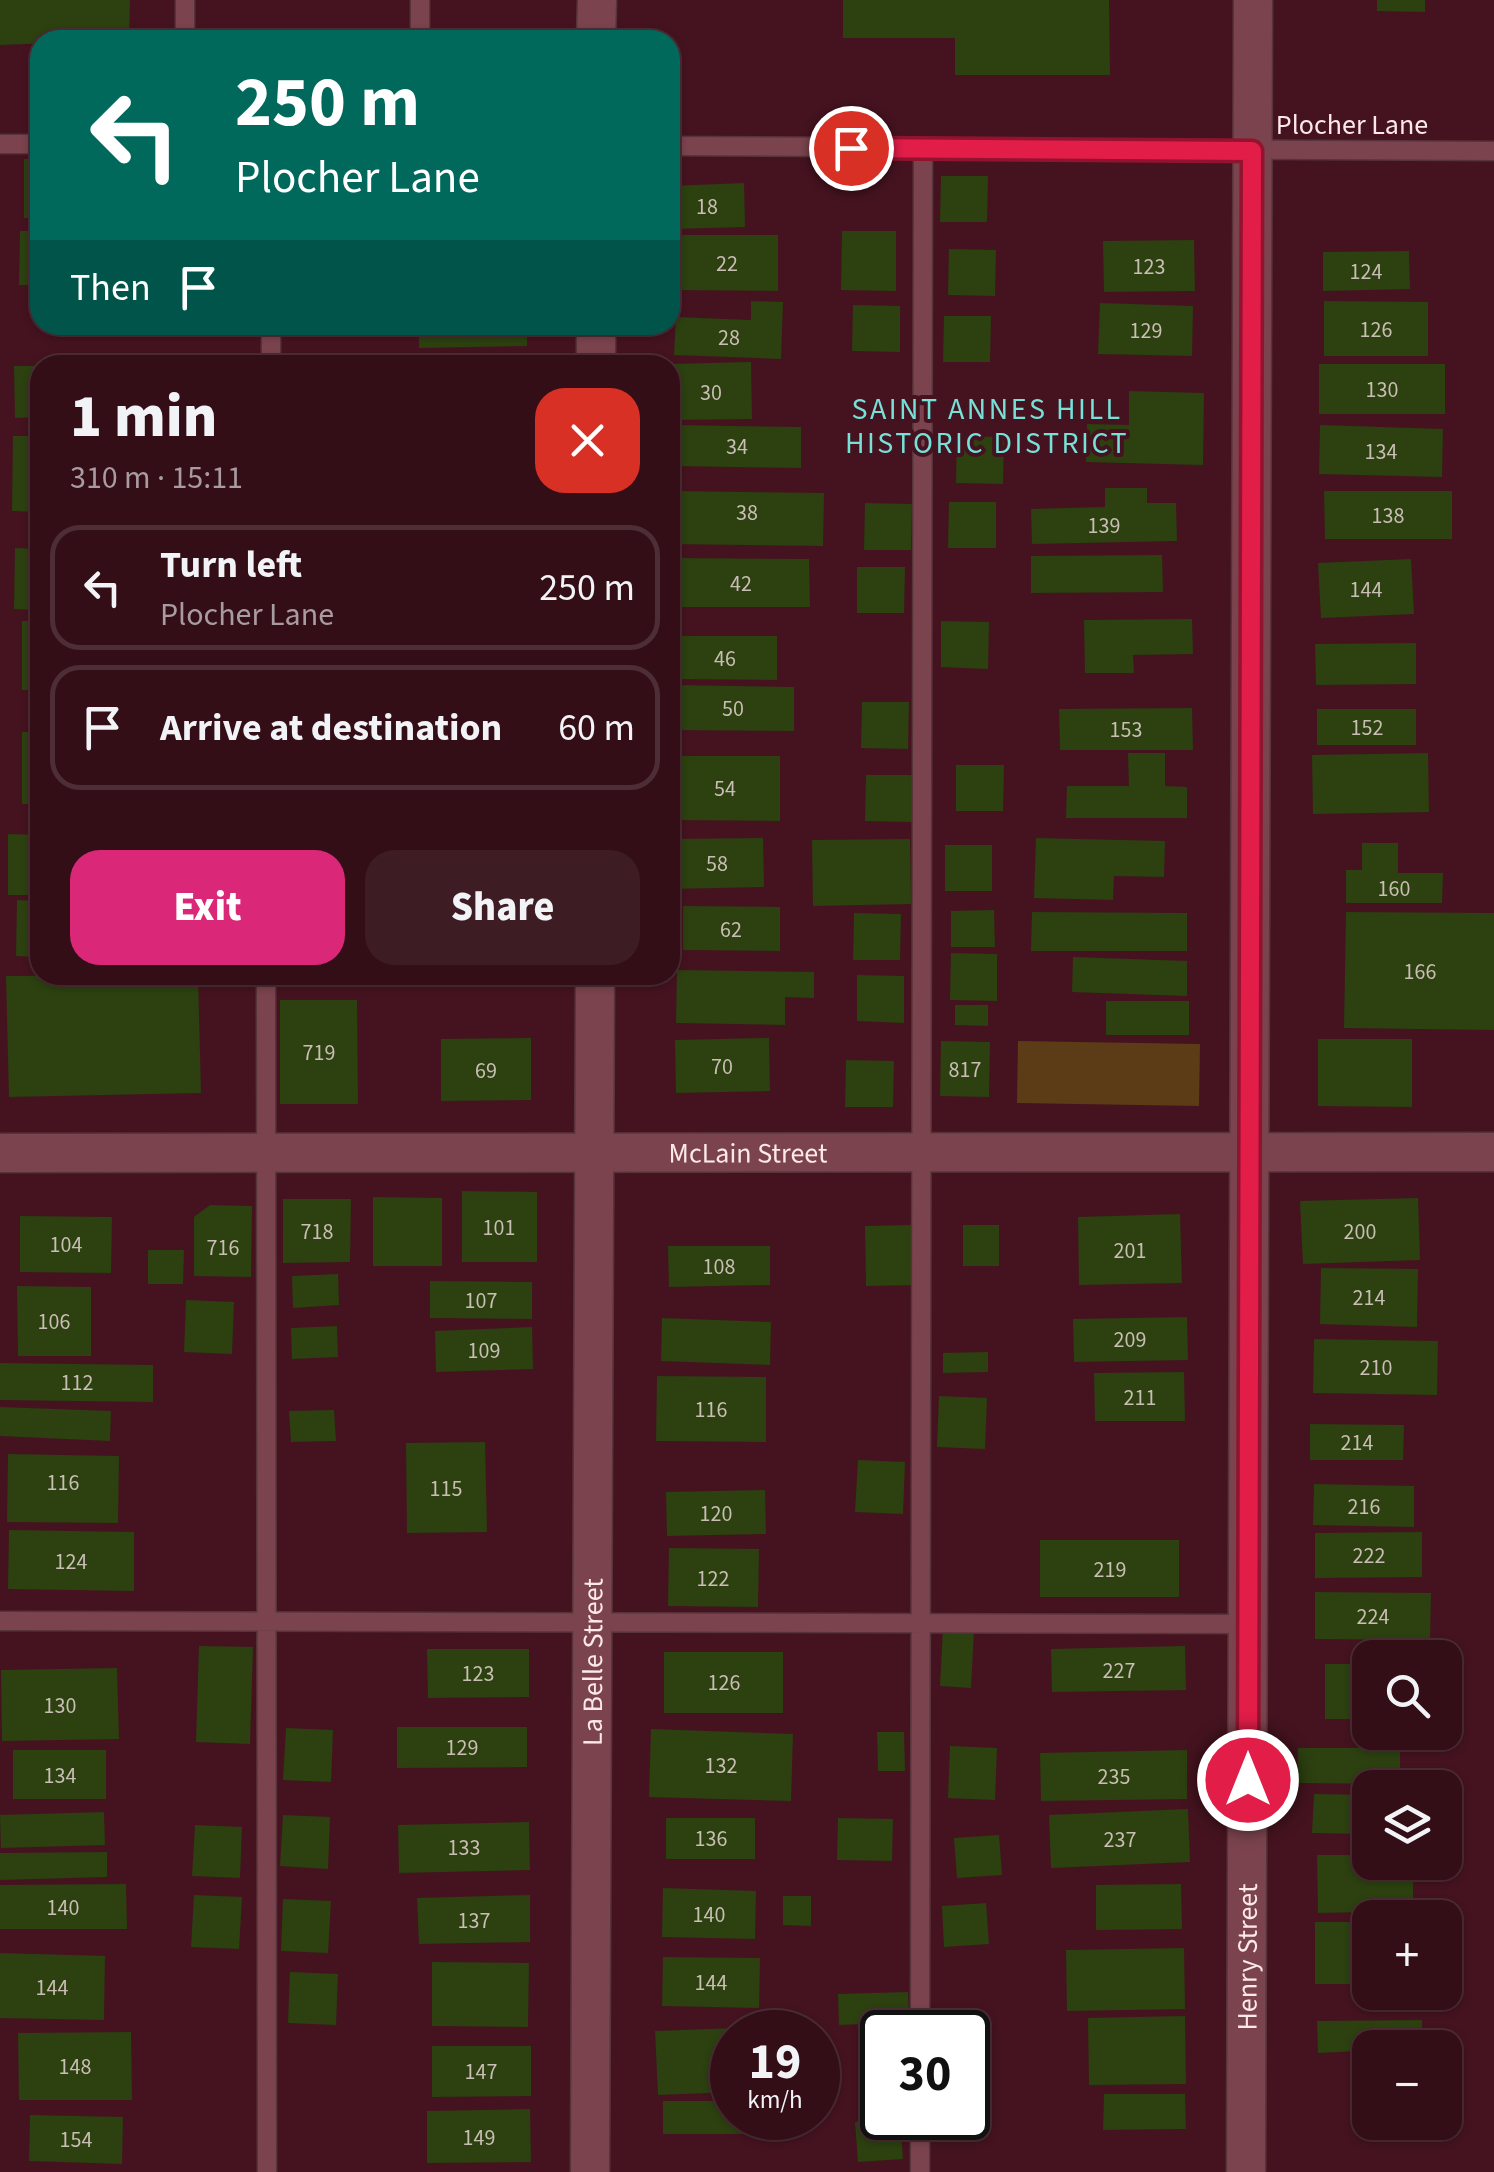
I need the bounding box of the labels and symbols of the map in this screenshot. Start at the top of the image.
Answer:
street label: Plocher Lane [1276,105,1428,145]
pin [809,106,894,191]
house number: 18 [696,191,718,223]
house number: 22 [716,248,738,280]
house number: 123 [1133,251,1165,283]
house number: 124 [1350,256,1382,288]
house number: 126 [1360,314,1392,346]
house number: 129 [1130,315,1162,347]
house number: 28 [718,322,740,354]
house number: 130 [1366,374,1398,406]
house number: 30 [700,377,722,409]
district label: SAINT ANNES HILL HISTORIC DISTRICT [845,388,1129,465]
house number: 34 [726,431,748,463]
house number: 134 [1365,436,1397,468]
house number: 38 [736,497,758,529]
house number: 138 [1372,500,1404,532]
house number: 139 [1088,510,1120,542]
house number: 42 [730,568,752,600]
house number: 144 [1350,574,1382,606]
house number: 46 [714,643,736,675]
house number: 50 [722,693,744,725]
house number: 152 [1351,712,1383,744]
house number: 153 [1110,714,1142,746]
house number: 54 [714,773,736,805]
house number: 58 [706,848,728,880]
house number: 160 [1378,873,1410,905]
house number: 62 [720,914,742,946]
house number: 166 [1404,956,1436,988]
house number: 719 [303,1037,335,1069]
house number: 70 [711,1051,733,1083]
house number: 817 [949,1054,981,1086]
house number: 69 [475,1055,497,1087]
street label: McLain Street [669,1133,828,1174]
house number: 101 [483,1212,515,1244]
house number: 718 [301,1216,333,1248]
house number: 200 [1344,1216,1376,1248]
house number: 104 [50,1229,82,1261]
house number: 716 [207,1232,239,1264]
house number: 201 [1114,1235,1146,1267]
house number: 108 [703,1251,735,1283]
house number: 214 [1353,1282,1385,1314]
house number: 107 [465,1285,497,1317]
house number: 106 [38,1306,70,1338]
house number: 209 [1114,1324,1146,1356]
house number: 109 [468,1335,500,1367]
house number: 210 [1360,1352,1392,1384]
house number: 112 [61,1367,93,1399]
house number: 211 [1124,1382,1156,1414]
house number: 116 [695,1394,727,1426]
house number: 214 [1341,1427,1373,1459]
house number: 116 [47,1467,79,1499]
house number: 115 [430,1473,462,1505]
house number: 216 [1348,1491,1380,1523]
house number: 120 [700,1498,732,1530]
house number: 222 [1353,1540,1385,1572]
house number: 124 [55,1546,87,1578]
house number: 219 [1094,1554,1126,1586]
house number: 122 [697,1563,729,1595]
street label: La Belle Street [573,1578,613,1746]
house number: 224 [1357,1601,1389,1633]
house number: 227 [1103,1655,1135,1687]
house number: 123 [462,1658,494,1690]
house number: 126 [708,1667,740,1699]
house number: 130 [44,1690,76,1722]
position arrow [1196,1728,1300,1832]
house number: 129 [446,1732,478,1764]
house number: 132 [705,1750,737,1782]
house number: 134 [44,1760,76,1792]
house number: 235 [1098,1761,1130,1793]
house number: 136 [695,1823,727,1855]
house number: 237 [1104,1824,1136,1856]
house number: 133 [448,1832,480,1864]
street label: Henry Street [1227,1883,1268,2030]
house number: 140 [47,1892,79,1924]
house number: 140 [693,1899,725,1931]
house number: 137 [458,1905,490,1937]
house number: 144 [695,1967,727,1999]
house number: 144 [36,1972,68,2004]
speed limit sign: 30 [860,2010,990,2140]
house number: 148 [59,2051,91,2083]
house number: 147 [465,2056,497,2088]
house number: 149 [463,2122,495,2154]
house number: 154 [60,2124,92,2156]

